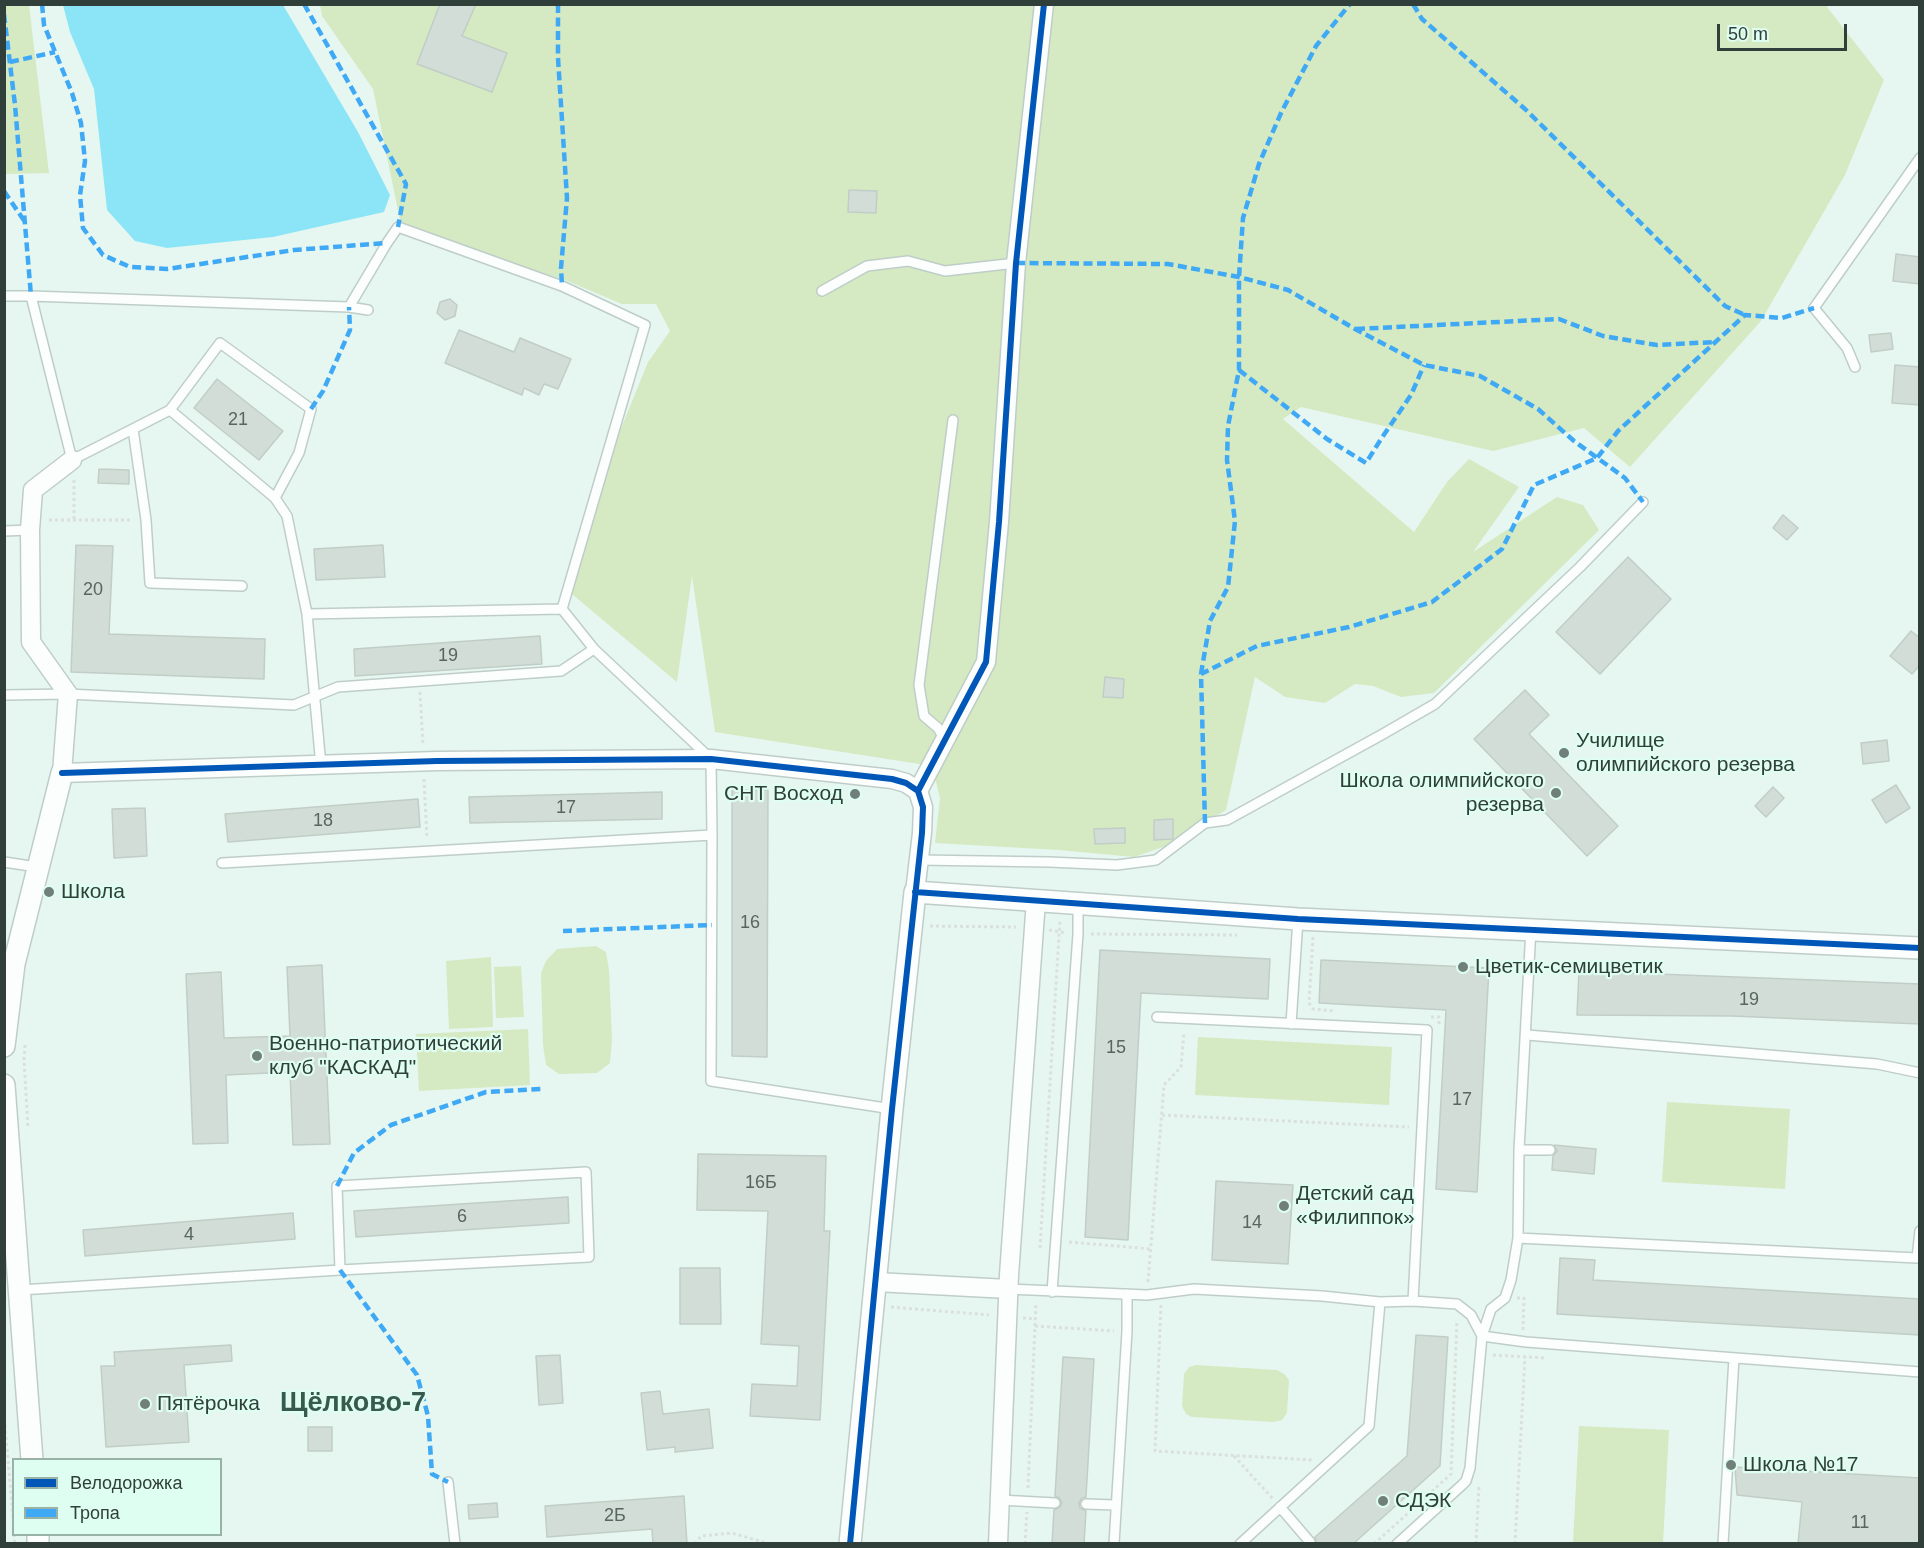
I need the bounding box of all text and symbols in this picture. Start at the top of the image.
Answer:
scale bar [1720,12,1850,50]
text: 50 m [1728,24,1768,44]
house number: 21 [228,409,248,431]
house number: 20 [83,579,103,601]
house number: 19 [438,645,458,667]
place label: Училище олимпийского резерва [1576,728,1795,778]
marker: Училище олимпийского резерва [1557,746,1571,760]
place label: Школа олимпийского резерва [1339,768,1544,818]
place label: СНТ Восход [724,781,843,807]
marker: Школа олимпийского резерва [1549,786,1563,800]
marker: СНТ Восход [848,787,862,801]
house number: 17 [556,797,576,819]
house number: 18 [313,810,333,832]
place label: Школа [61,879,125,905]
marker: Школа [42,885,56,899]
house number: 16 [740,912,760,934]
place label: Цветик-семицветик [1475,954,1663,980]
marker: Цветик-семицветик [1456,960,1470,974]
house number: 19 [1739,989,1759,1011]
place label: Военно-патриотический клуб "КАСКАД" [269,1031,502,1081]
house number: 15 [1106,1037,1126,1059]
marker: Военно-патриотический клуб "КАСКАД" [250,1049,264,1063]
house number: 17 [1452,1089,1472,1111]
house number: 16Б [745,1172,777,1194]
place label: Детский сад «Филиппок» [1296,1181,1415,1231]
marker: Детский сад «Филиппок» [1277,1199,1291,1213]
house number: 6 [457,1206,467,1228]
house number: 14 [1242,1212,1262,1234]
house number: 4 [184,1224,194,1246]
district label: Щёлково-7 [280,1388,426,1420]
place label: Пятёрочка [157,1391,260,1417]
marker: Пятёрочка [138,1397,152,1411]
place label: Школа №17 [1743,1452,1859,1478]
legend [12,1458,222,1536]
marker: Школа №17 [1724,1458,1738,1472]
text: Велодорожка [70,1473,182,1493]
place label: СДЭК [1395,1488,1451,1514]
marker: СДЭК [1376,1494,1390,1508]
text: Тропа [70,1503,120,1523]
house number: 2Б [604,1505,626,1527]
house number: 11 [1851,1512,1869,1534]

